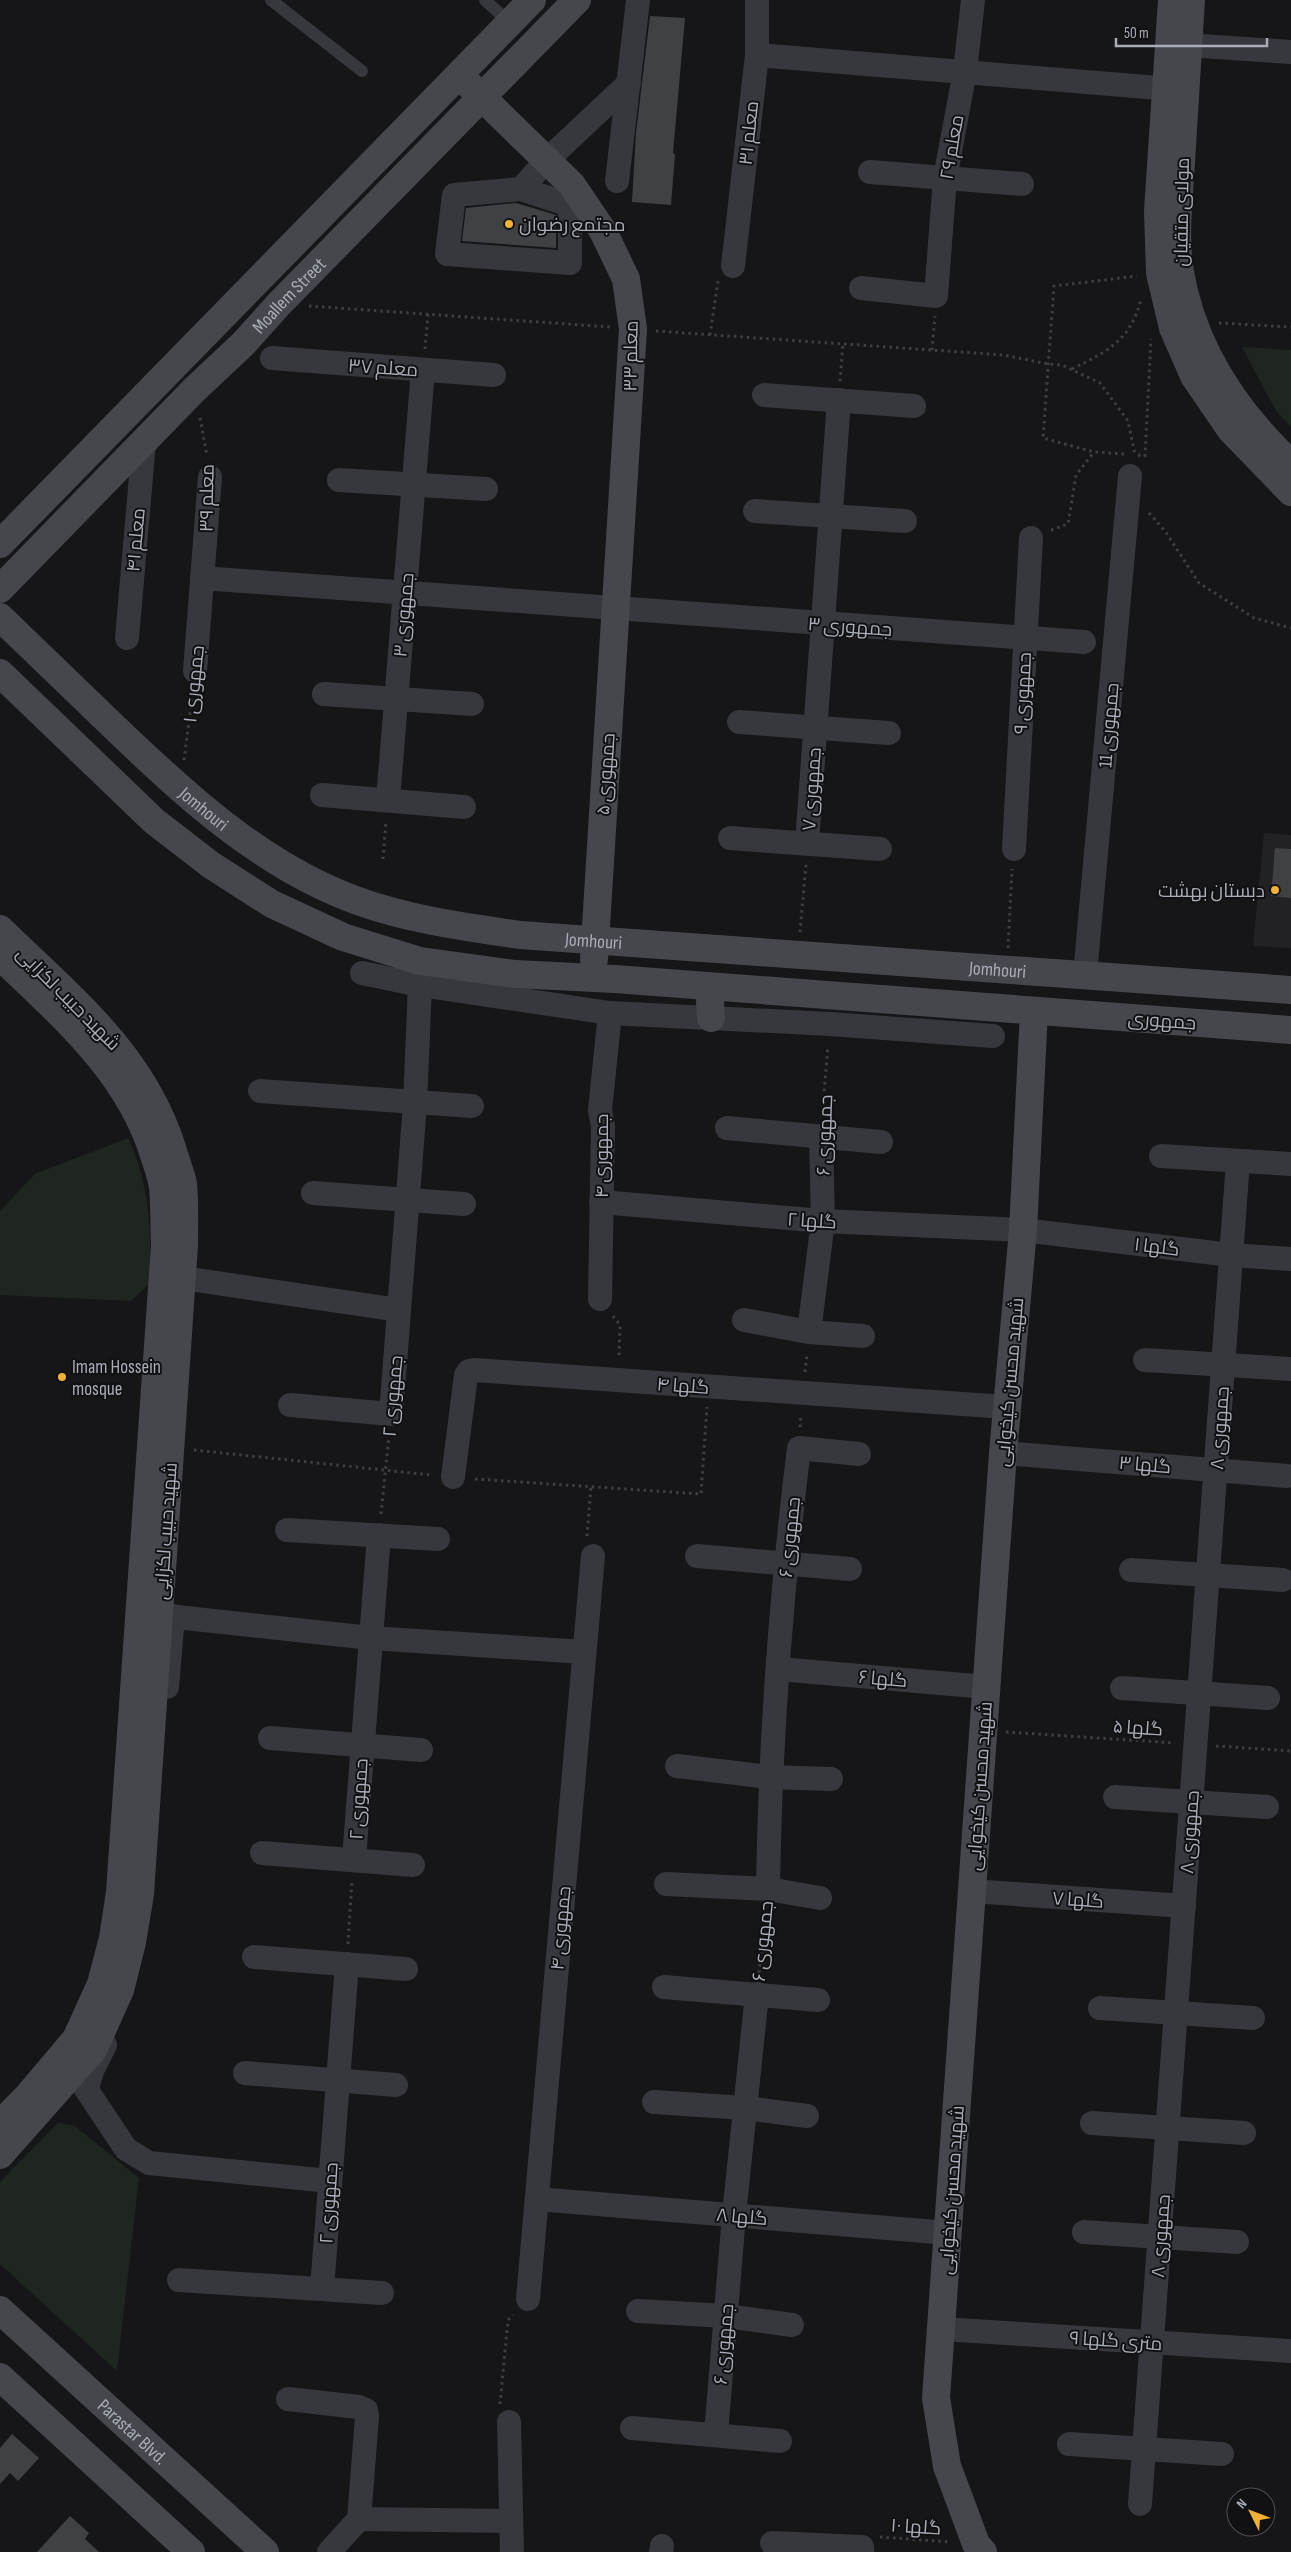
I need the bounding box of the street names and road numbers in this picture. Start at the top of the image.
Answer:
street label: معلم ۳۱ [735,100,765,166]
street label: معلم ۲۹ [935,113,970,182]
street label: مولای متقیان [1170,157,1195,267]
street label: Moallem Street [248,253,331,339]
street label: معلم ۳۳ [619,320,645,392]
street label: معلم ۳۷ [347,355,419,383]
street label: معلم ۳۹ [195,464,221,532]
street label: معلم ۴۱ [122,507,152,573]
street label: جمهوری ۳ [389,572,420,658]
street label: جمهوری ۳ [807,613,893,642]
street label: جمهوری ۱ [179,644,210,724]
street label: جمهوری ۹ [1010,652,1037,735]
street label: جمهوری 11 [1094,682,1125,769]
street label: جمهوری ۵ [592,732,621,816]
street label: جمهوری ۷ [798,747,827,832]
street label: Jomhouri [173,782,233,837]
street label: Jomhouri [563,928,623,955]
street label: شهید حبیب لکزایی [11,942,125,1056]
street label: Jomhouri [967,957,1027,984]
street label: جمهوری [1127,1008,1197,1035]
street label: جمهوری ۶ [813,1094,838,1176]
street label: جمهوری ۴ [591,1114,614,1198]
street label: گلها ۲ [786,1208,838,1235]
street label: گلها ۱ [1133,1233,1181,1262]
street label: شهید محسن کیخوایی [992,1297,1029,1468]
street label: جمهوری ۲ [378,1354,409,1438]
street label: گلها ۴ [656,1373,710,1400]
street label: جمهوری ۸ [1206,1386,1235,1471]
street label: گلها ۳ [1118,1452,1172,1479]
street label: شهید حبیب لکزایی [150,1462,183,1601]
street label: جمهوری ۶ [775,1496,806,1579]
street label: گلها ۶ [857,1666,908,1693]
street label: شهید محسن کیخوایی [963,1701,998,1872]
street label: گلها ۵ [1112,1715,1164,1742]
street label: جمهوری ۲ [345,1757,374,1841]
street label: جمهوری ۸ [1176,1790,1205,1875]
street label: جمهوری ۴ [546,1885,577,1971]
street label: گلها ۷ [1051,1887,1104,1914]
street label: جمهوری ۶ [748,1900,779,1983]
street label: شهید محسن کیخوایی [935,2105,970,2276]
street label: جمهوری ۲ [315,2161,344,2245]
street label: جمهوری ۸ [1147,2194,1176,2279]
street label: گلها ۸ [715,2204,769,2231]
street label: جمهوری ۶ [710,2303,739,2385]
street label: ۹ متری گلها [1069,2327,1163,2356]
street label: Parastar Blvd. [92,2395,172,2470]
street label: گلها ۱۰ [890,2514,942,2541]

